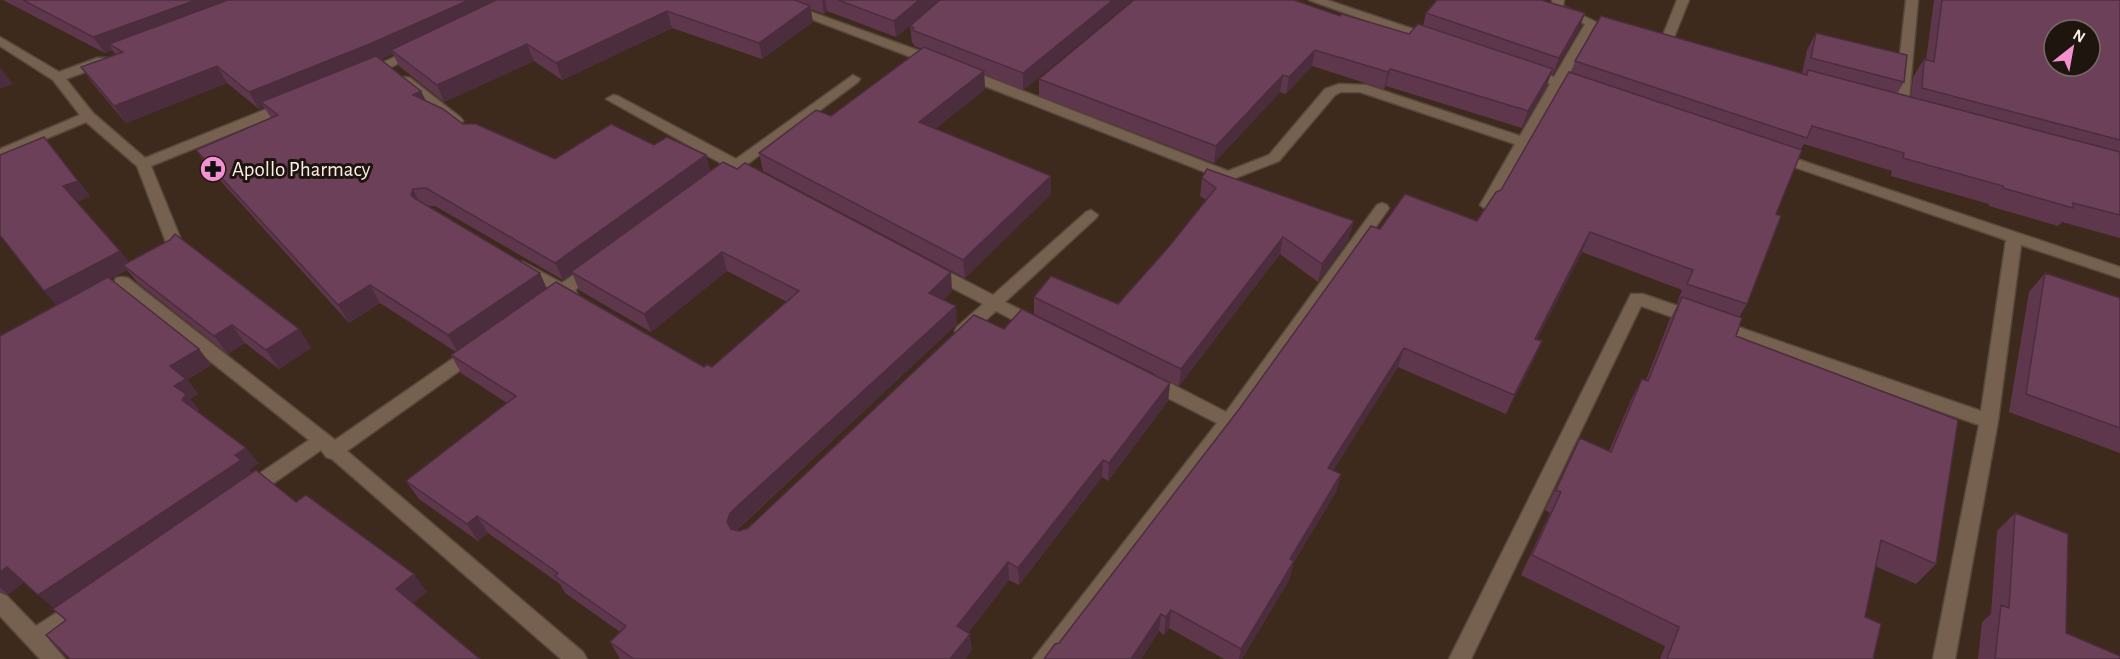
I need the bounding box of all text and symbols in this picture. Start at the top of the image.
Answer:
north arrow [2042,18,2102,78]
text: N [2070,26,2088,46]
pharmacy icon: Apollo Pharmacy [198,154,228,184]
place label: Apollo Pharmacy [232,159,371,180]

